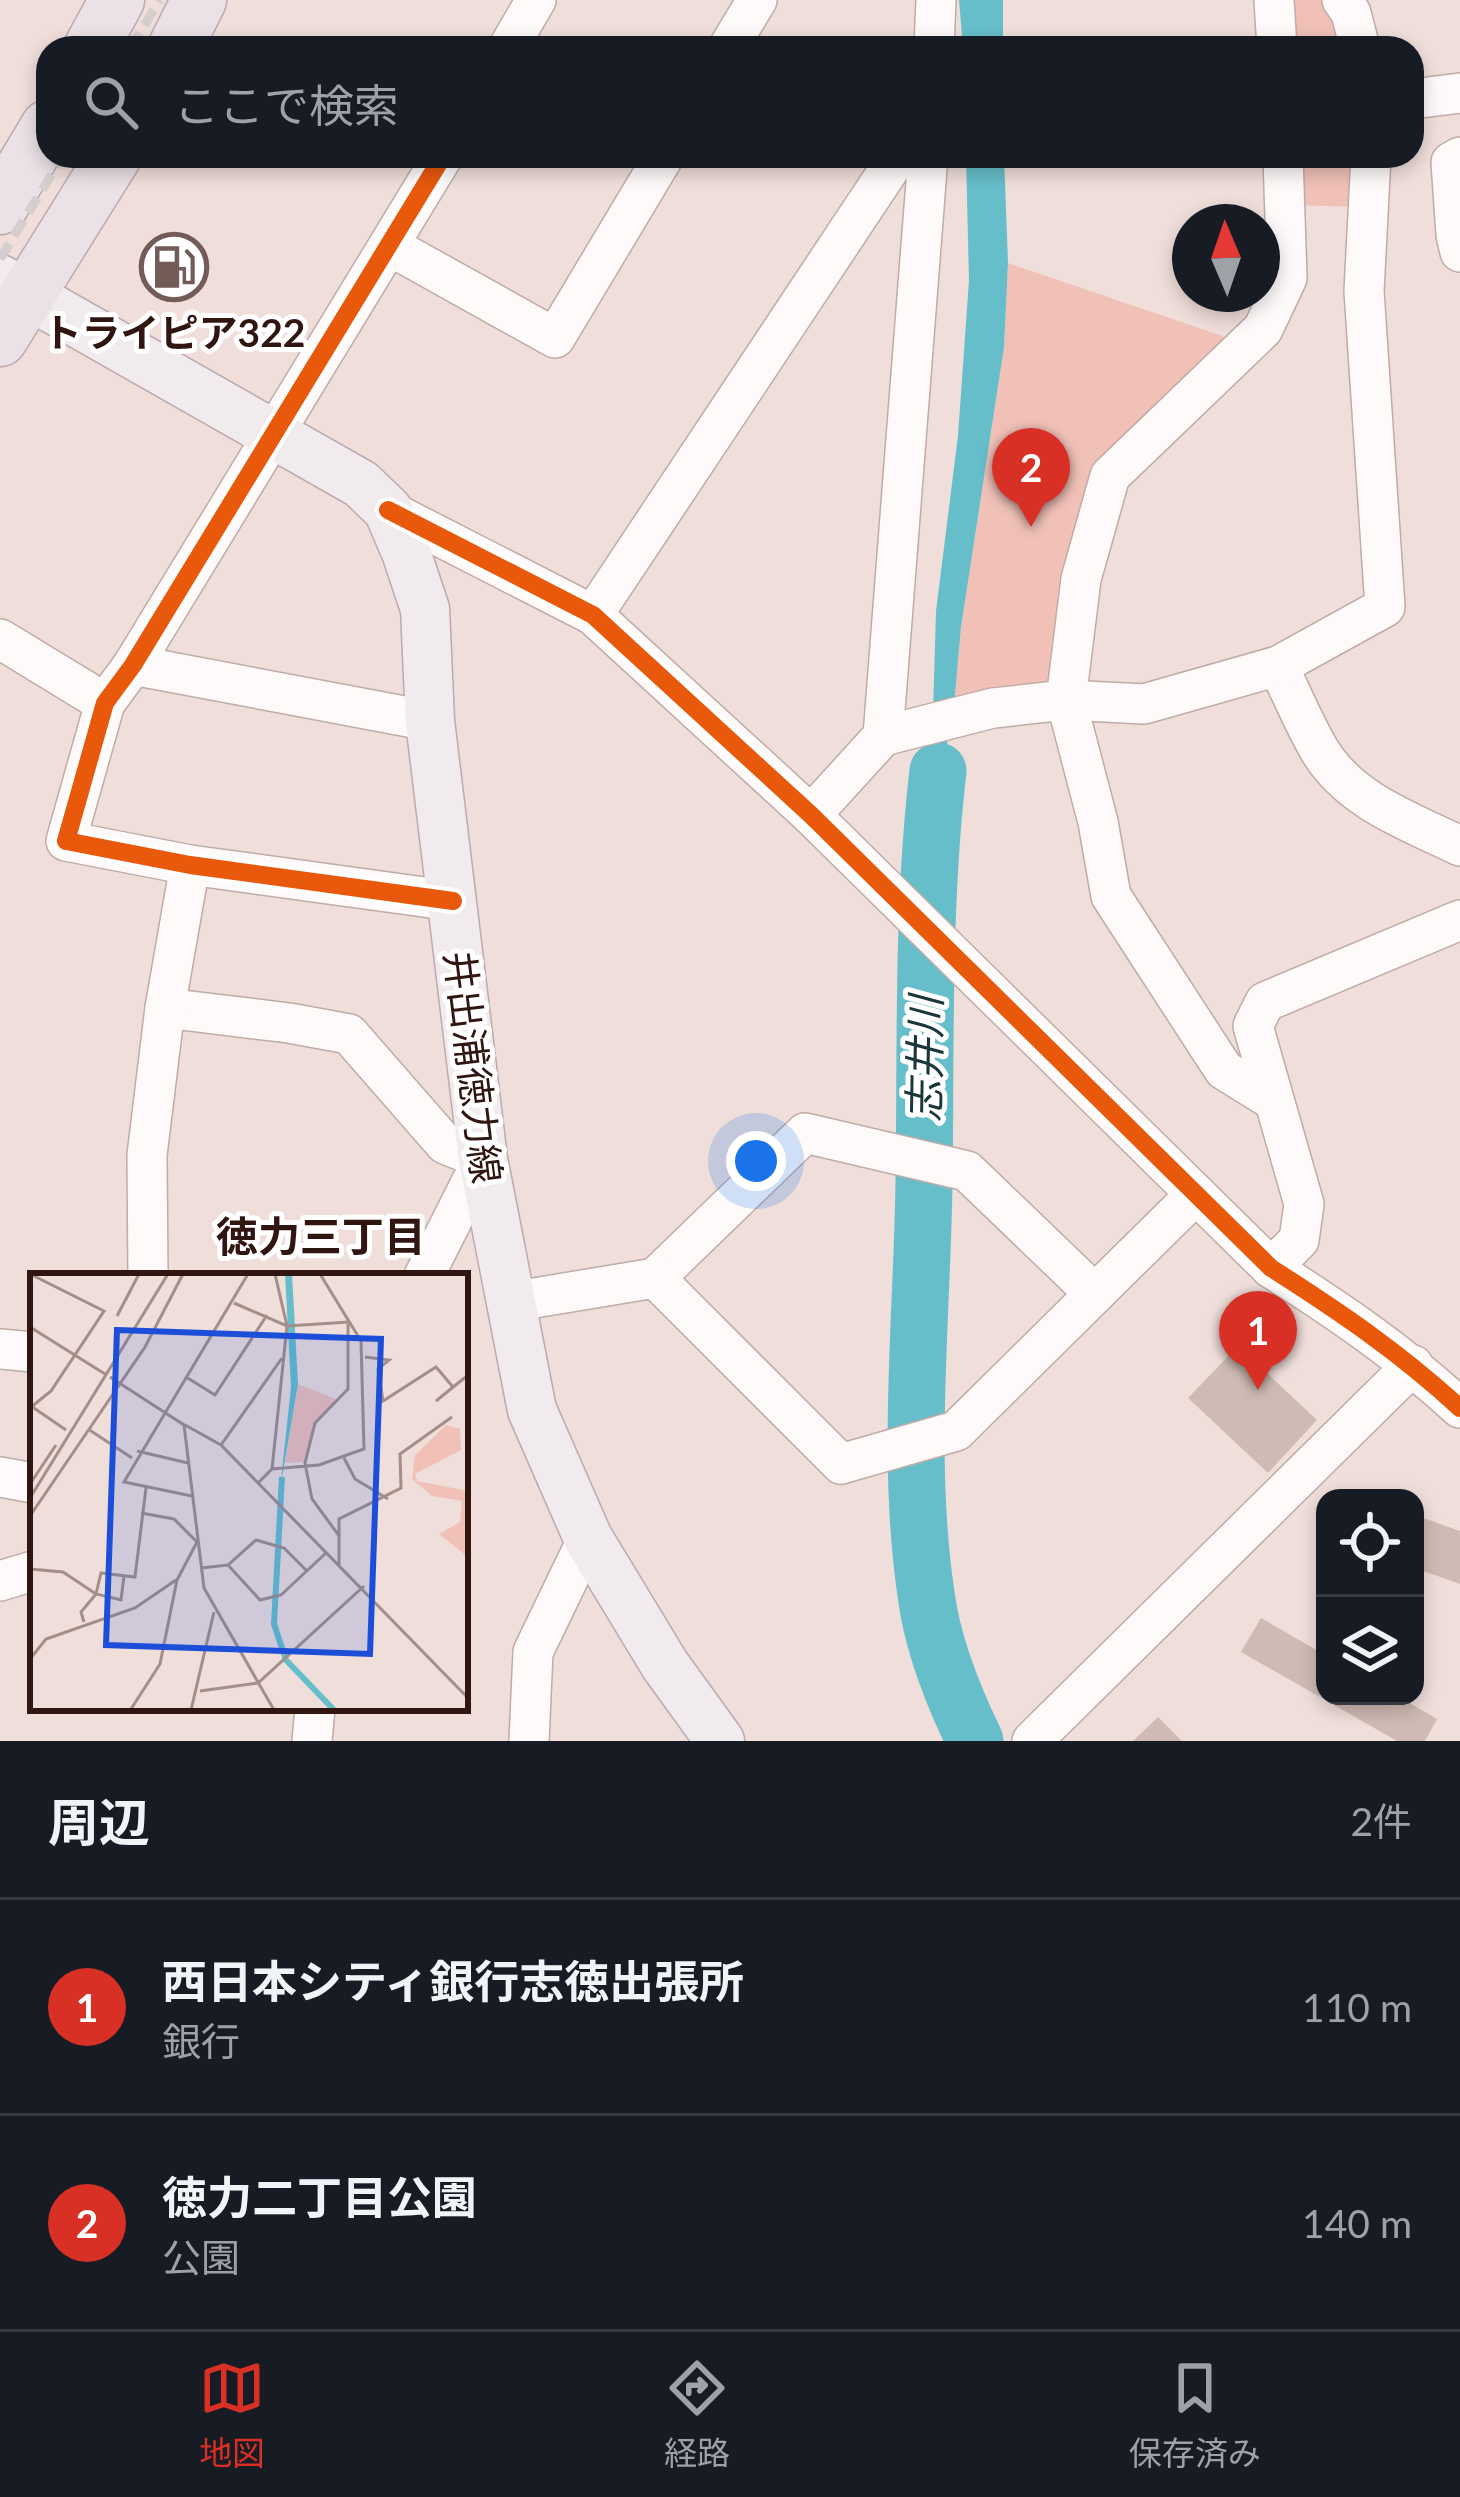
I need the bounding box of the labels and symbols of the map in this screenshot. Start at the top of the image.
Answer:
north arrow [1172,204,1280,312]
fuel station icon: トライピア322 [139,232,209,302]
place label: トライピア322 [43,309,305,355]
pin: 2 [992,428,1070,527]
street label: 井出浦徳力線 [437,948,511,1186]
water label: 志井川 [898,992,950,1122]
your location [726,1131,786,1191]
district label: 徳力三丁目 [216,1211,426,1261]
inset map [30,1273,468,1711]
pin: 1 [1219,1291,1297,1390]

